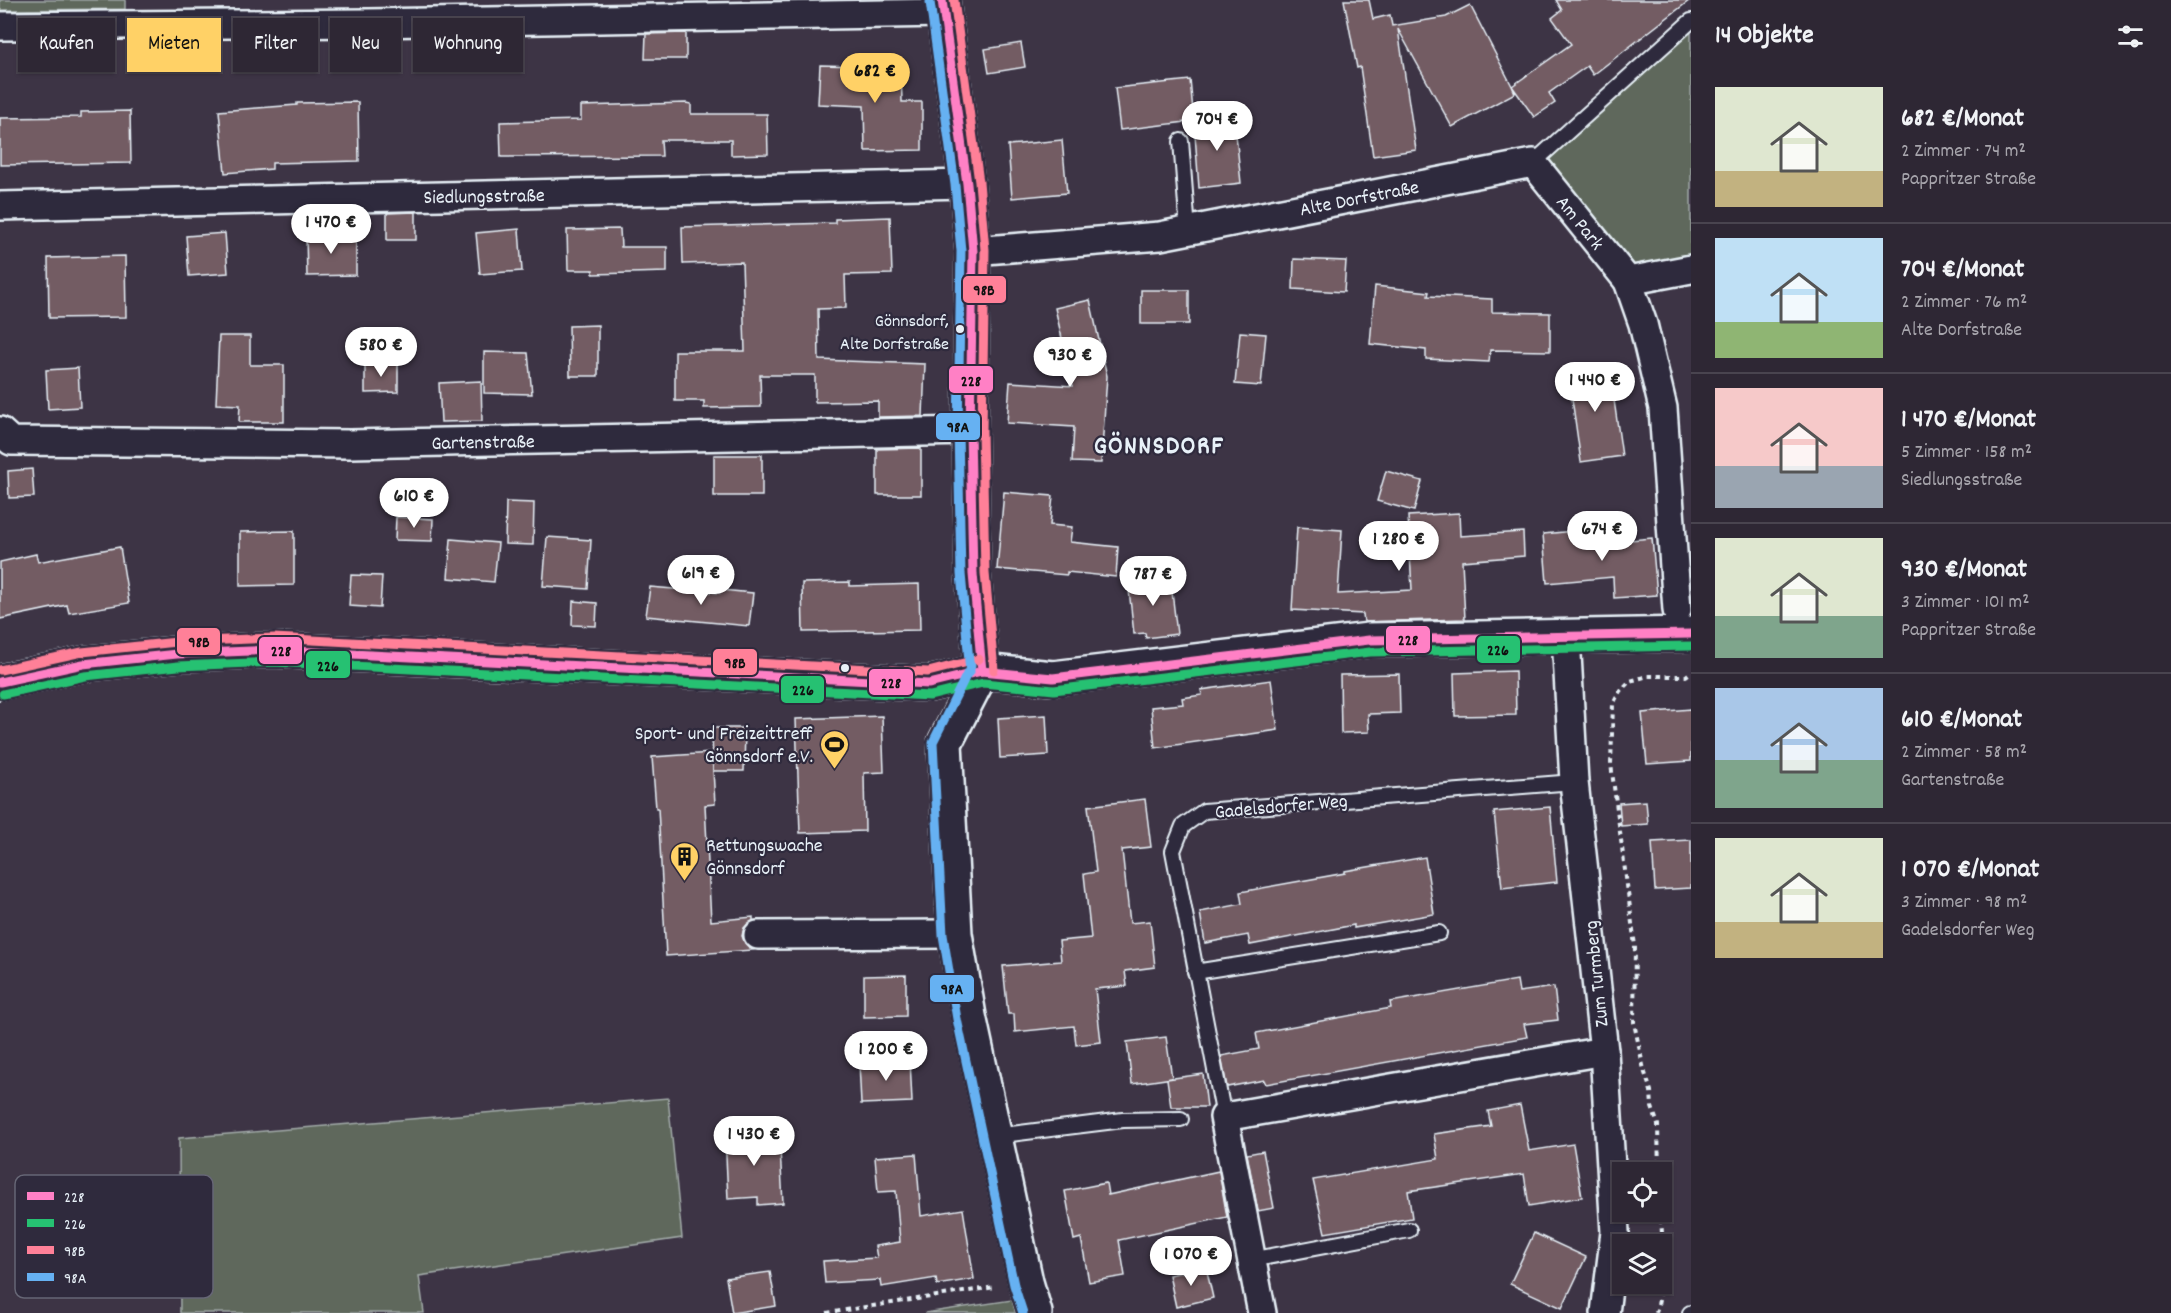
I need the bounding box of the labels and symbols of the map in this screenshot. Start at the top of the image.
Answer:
pin: 682 € [833,53,917,104]
pin: 704 € [1175,101,1259,152]
street label: Alte Dorfstraße [1297,175,1422,225]
street label: Siedlungsstraße [423,183,545,213]
street label: Am Park [1548,190,1609,257]
pin: 1 470 € [276,204,386,255]
line badge: 98B [962,275,1007,304]
text: 98B [973,280,995,303]
place label: Gönnsdorf, Alte Dorfstraße [840,310,949,358]
marker: Gönnsdorf, Alte Dorfstraße [954,323,966,335]
pin: 580 € [339,327,423,378]
pin: 930 € [1028,337,1112,388]
pin: 1 440 € [1540,362,1650,413]
line badge: 228 [948,365,994,394]
text: 228 [961,371,982,394]
line badge: 98A [935,412,981,441]
text: 98A [947,417,970,440]
street label: Gartenstraße [431,429,535,459]
district label: GÖNNSDORF [1094,429,1224,466]
pin: 610 € [372,478,456,529]
pin: 674 € [1560,511,1644,562]
pin: 1 280 € [1344,521,1454,572]
pin: 619 € [659,555,743,606]
pin: 787 € [1111,556,1195,607]
line badge: 228 [1385,625,1431,654]
line badge: 98B [176,627,221,656]
text: 228 [1398,630,1419,653]
text: 98B [188,632,210,655]
line badge: 226 [1476,635,1521,664]
line badge: 228 [258,636,303,665]
text: 226 [1487,640,1509,663]
text: 228 [271,641,292,664]
line badge: 98B [712,648,758,676]
line badge: 226 [305,650,351,679]
text: 98B [724,653,746,676]
text: 226 [317,656,339,679]
unlabelled marker [839,662,851,674]
line badge: 228 [868,668,914,696]
text: 228 [881,673,902,696]
line badge: 226 [780,675,825,704]
text: 226 [792,680,814,703]
place label: Sport- und Freizeittreff Gönnsdorf e.V. [635,721,813,772]
sports icon: Sport- und Freizeittreff Gönnsdorf e.V. [818,728,850,770]
street label: Gadelsdorfer Weg [1214,788,1349,828]
place label: Rettungswache Gönnsdorf [706,833,823,884]
building icon: Rettungswache Gönnsdorf [669,840,701,882]
street label: Zum Turmberg [1578,919,1618,1028]
line badge: 98A [929,974,975,1003]
text: 98A [941,979,964,1002]
pin: 1 200 € [831,1031,941,1082]
pin: 1 430 € [699,1116,809,1167]
legend [15,1175,213,1298]
text: 228 [64,1187,84,1210]
text: 226 [64,1214,86,1237]
pin: 1 070 € [1136,1236,1246,1287]
text: 98B [64,1241,85,1264]
text: 98A [64,1268,87,1291]

